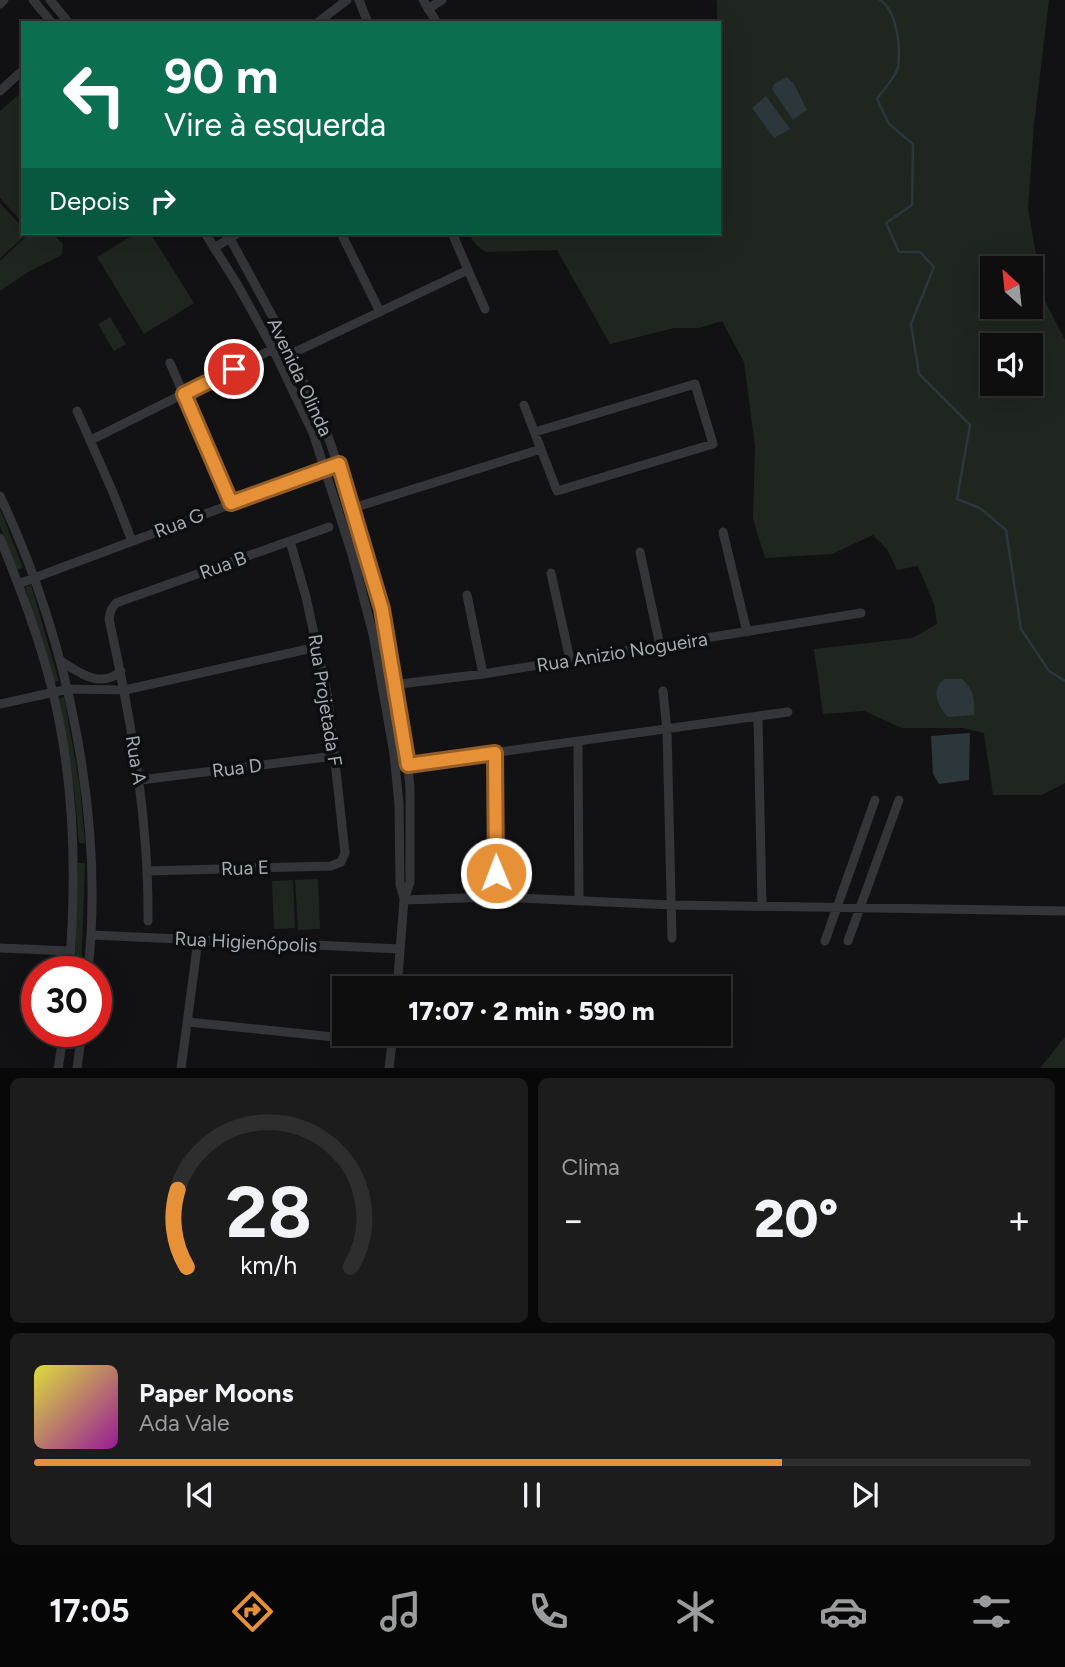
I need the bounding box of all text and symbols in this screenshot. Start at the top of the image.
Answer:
text: 90 m [164,46,279,105]
icon: left [49,49,140,140]
text: Vire à esquerda [164,106,386,144]
icon: right [144,182,182,220]
text: Depois [49,185,130,217]
north arrow [980,256,1043,318]
map controls [980,256,1043,396]
street label: Avenida Olinda [263,314,337,440]
button: sound [980,333,1043,396]
pin [204,339,264,399]
icon: arrive [215,350,253,388]
street label: Rua G [151,503,207,543]
street label: Rua B [196,546,250,584]
street label: Rua Anizio Nogueira [535,627,709,677]
street label: Rua Projetada F [303,632,347,768]
street label: Rua A [121,734,151,786]
street label: Rua D [211,754,263,782]
position arrow [459,836,533,910]
street label: Rua E [221,856,269,880]
street label: Rua Higienópolis [174,927,318,957]
speed limit sign: 30 [21,956,112,1047]
text: 17:07 · 2 min · 590 m [408,995,655,1027]
text: Clima [562,1153,620,1181]
text: 28 [225,1168,312,1255]
text: 20° [754,1188,838,1250]
text: − [562,1197,585,1243]
text: + [1007,1197,1031,1243]
text: km/h [240,1249,297,1279]
text: Paper Moons [139,1377,294,1409]
text: Ada Vale [139,1409,230,1437]
icon: previous [181,1476,219,1514]
icon: pause [513,1476,551,1514]
icon: next [846,1476,884,1514]
icon: directions [228,1587,277,1636]
icon: music [376,1587,425,1636]
icon: phone [524,1587,573,1636]
icon: climate [671,1587,720,1636]
icon: car [819,1587,868,1636]
icon: filters [967,1587,1016,1636]
text: 17:05 [49,1592,130,1630]

